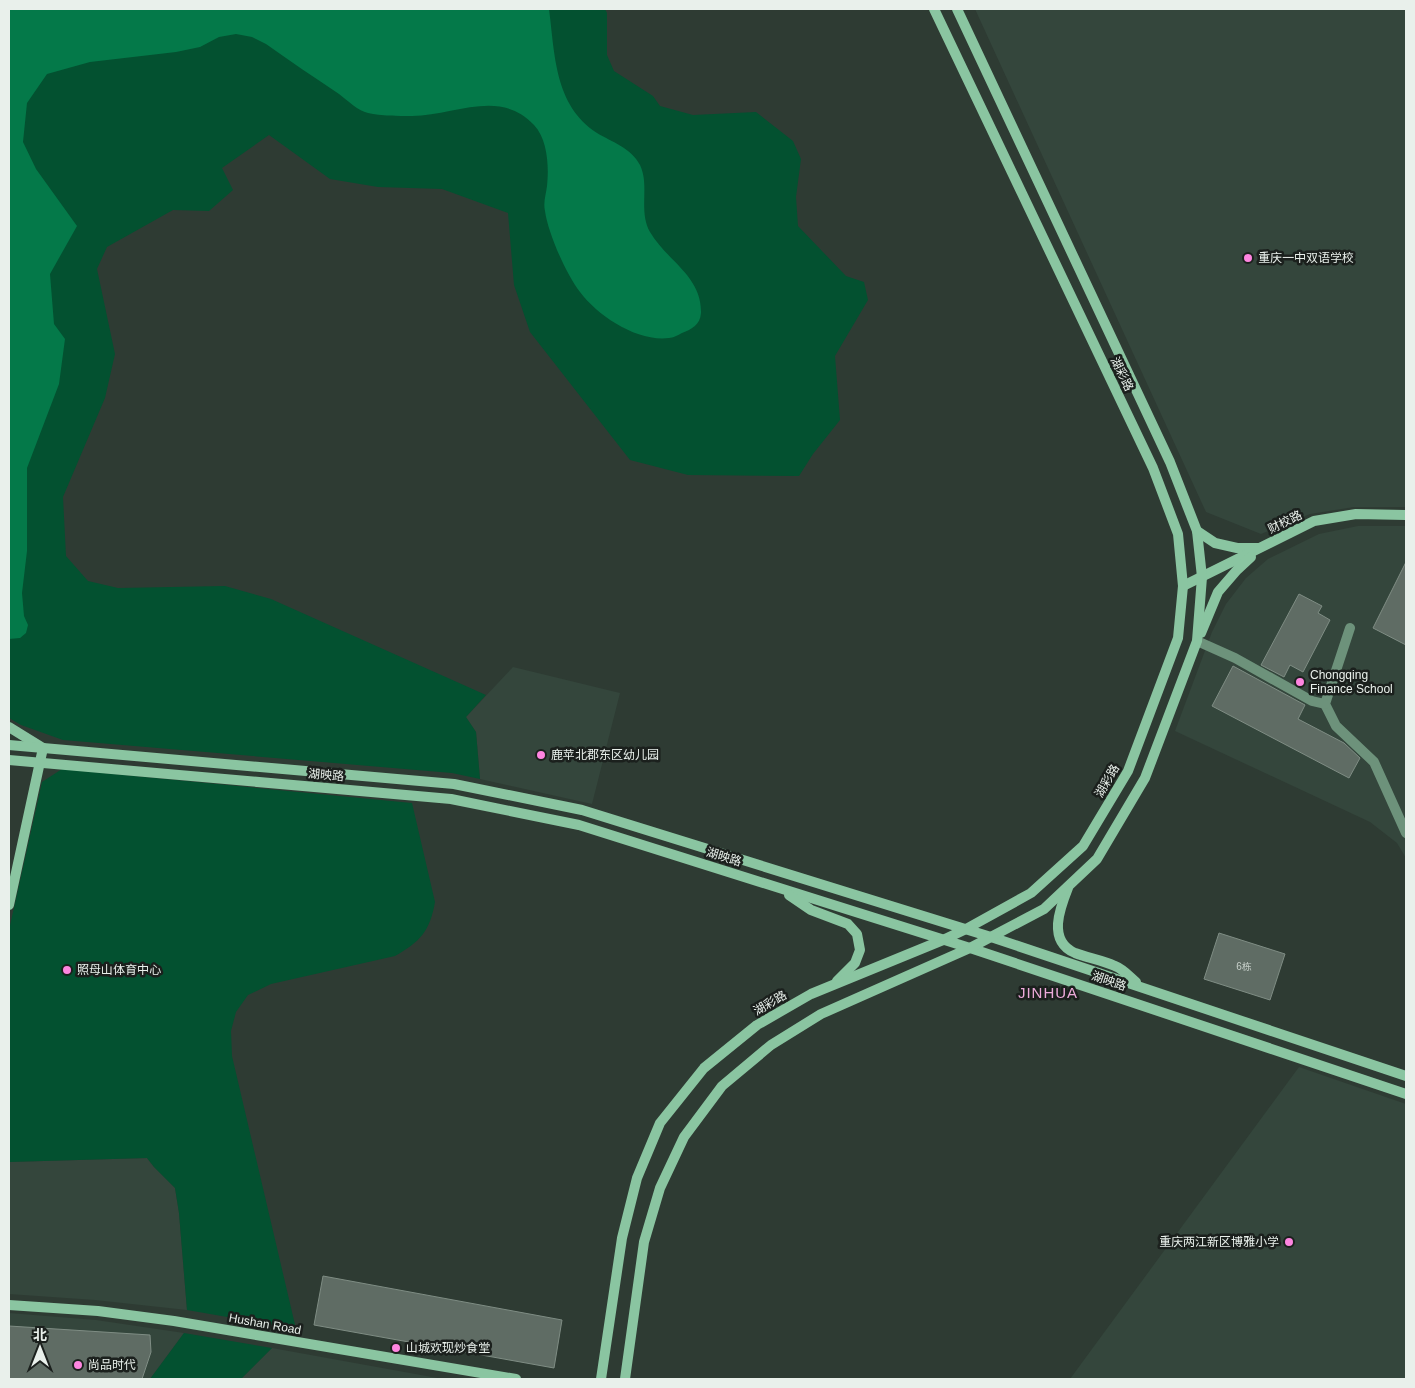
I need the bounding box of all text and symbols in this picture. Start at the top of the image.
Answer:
place label: 重庆一中双语学校 [1258,251,1354,265]
marker: 重庆一中双语学校 [1242,252,1254,264]
street label: 湖彩路 [1108,355,1136,393]
street label: 财校路 [1266,508,1304,536]
place label: Chongqing Finance School [1310,668,1393,696]
marker: Chongqing Finance School [1294,676,1306,688]
place label: 鹿苹北郡东区幼儿园 [551,748,659,762]
marker: 鹿苹北郡东区幼儿园 [535,749,547,761]
street label: 湖彩路 [1092,762,1122,800]
street label: 湖映路 [307,766,345,784]
street label: 湖映路 [705,845,743,869]
house number: 6栋 [1236,961,1252,972]
place label: 照母山体育中心 [77,963,161,977]
marker: 照母山体育中心 [61,964,73,976]
street label: 湖映路 [1090,969,1128,993]
district label: JINHUA [1018,984,1078,1001]
street label: 湖彩路 [751,988,789,1018]
place label: 重庆两江新区博雅小学 [1159,1235,1279,1249]
marker: 重庆两江新区博雅小学 [1283,1236,1295,1248]
street label: Hushan Road [228,1311,302,1337]
north arrow [15,1323,65,1373]
text: 北 [33,1327,47,1343]
place label: 山城欢现炒食堂 [406,1341,490,1355]
marker: 山城欢现炒食堂 [390,1342,402,1354]
place label: 尚品时代 [88,1358,136,1372]
marker: 尚品时代 [72,1359,84,1371]

